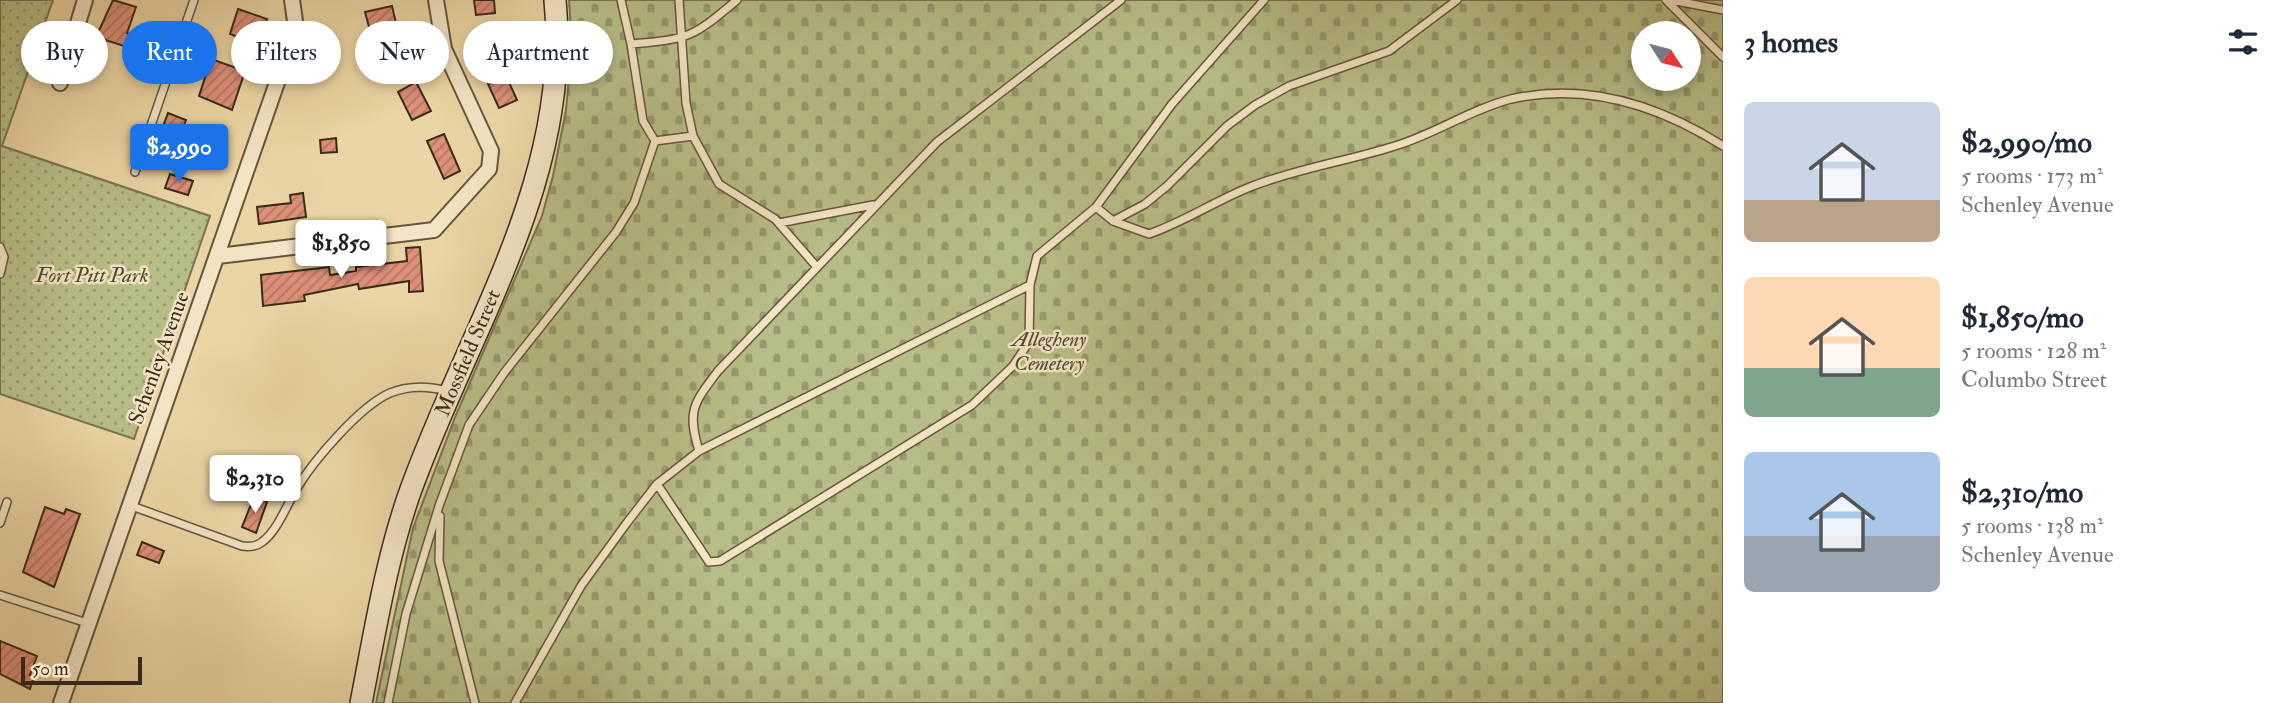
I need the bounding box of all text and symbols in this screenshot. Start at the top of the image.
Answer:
chip: Buy [21,21,108,84]
chip: Rent [122,21,217,84]
chip: Filters [231,21,341,84]
chip: New [355,21,449,84]
chip: Apartment [463,21,613,84]
north arrow [1631,21,1701,91]
map controls [1631,21,1701,91]
icon: filters [2224,23,2262,61]
text: 3 homes [1744,24,1838,61]
pin: $2,990 [122,124,236,184]
text: $2,990/mo [1961,124,2092,161]
icon: home [1800,130,1884,214]
text: $2,990 [146,132,212,161]
text: 5 rooms · 173 m² [1961,161,2103,190]
text: Schenley Avenue [1961,190,2114,219]
pin: $1,850 [284,220,398,280]
text: $1,850 [311,228,371,257]
park label: Fort Pitt Park [34,262,149,289]
street label: Mossfield Street [429,285,507,421]
street label: Schenley Avenue [122,288,196,428]
text: $1,850/mo [1961,299,2084,336]
icon: home [1800,305,1884,389]
park label: Allegheny Cemetery [1010,326,1087,377]
text: 5 rooms · 128 m² [1961,336,2106,365]
text: Columbo Street [1961,365,2107,394]
pin: $2,310 [198,456,312,515]
text: $2,310 [226,463,284,492]
text: $2,310/mo [1961,474,2083,511]
icon: home [1800,480,1884,564]
text: 5 rooms · 138 m² [1961,511,2104,540]
text: Schenley Avenue [1961,540,2114,569]
scale bar [21,654,142,686]
text: 50 m [32,657,69,681]

